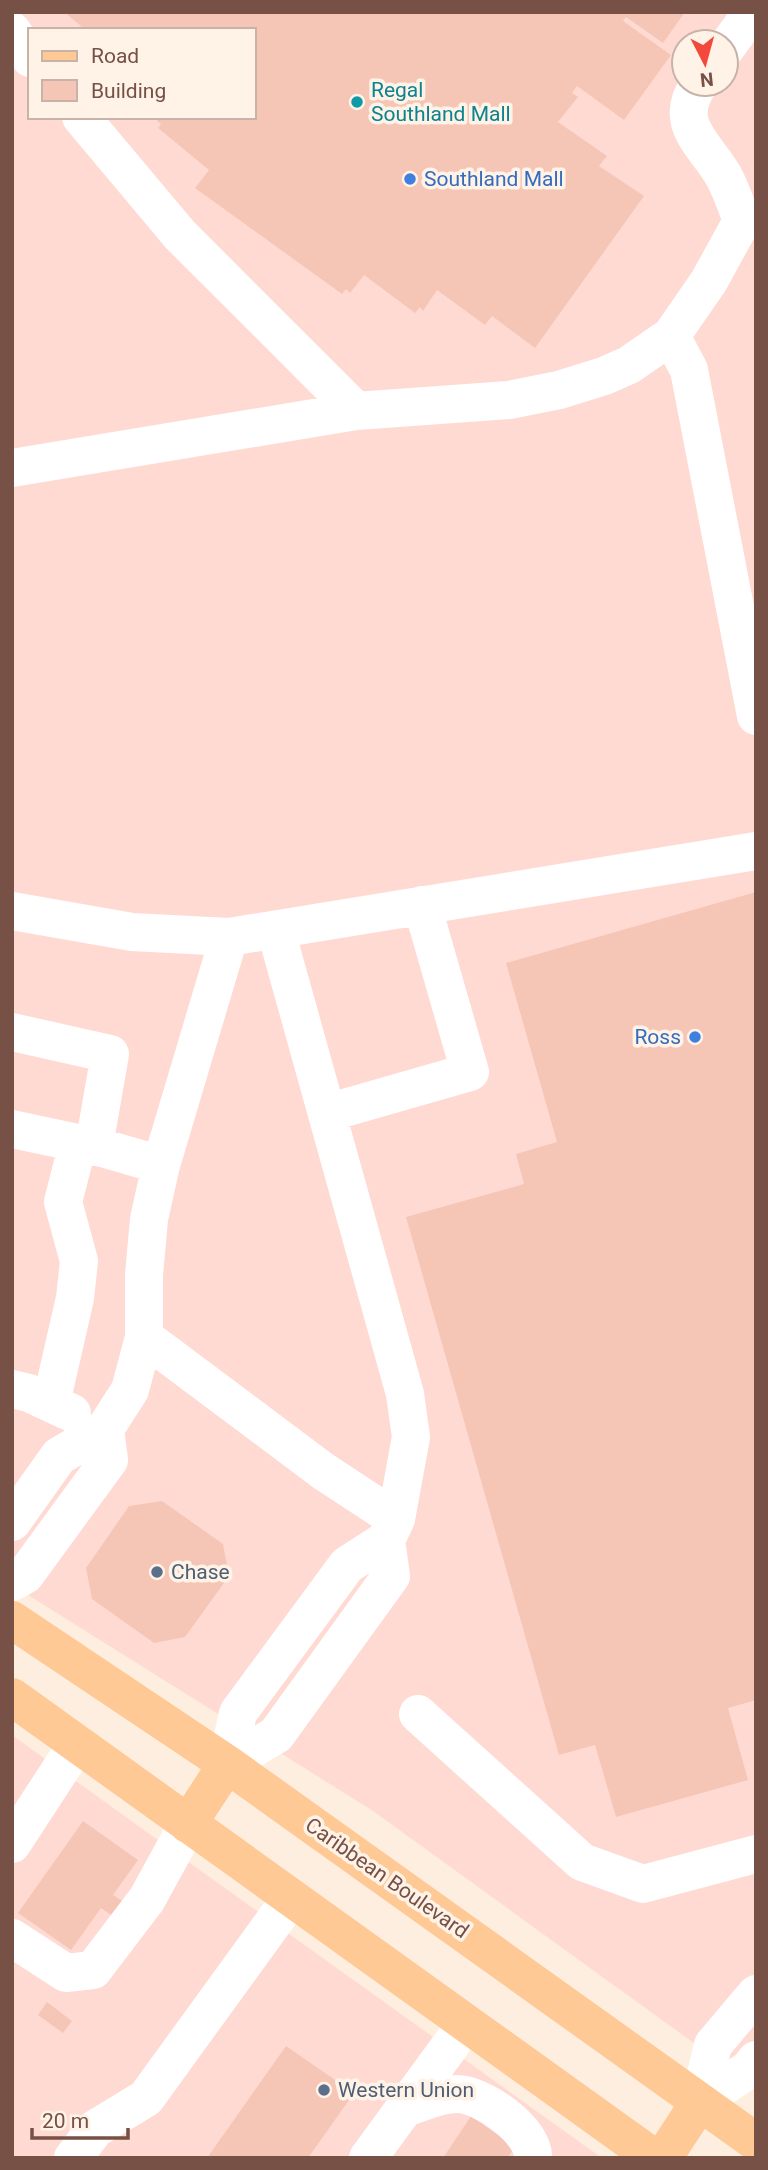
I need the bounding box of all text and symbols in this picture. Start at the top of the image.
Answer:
legend [28,28,256,119]
north arrow [670,28,740,98]
text: Road [91,44,139,68]
text: N [699,67,715,92]
place label: Regal Southland Mall [371,78,511,126]
text: Building [91,79,166,103]
marker: Regal Southland Mall [349,94,365,110]
place label: Southland Mall [424,167,564,191]
marker: Southland Mall [402,171,418,187]
place label: Ross [634,1025,681,1049]
marker: Ross [687,1029,703,1045]
place label: Chase [171,1560,230,1584]
marker: Chase [149,1564,165,1580]
street label: Caribbean Boulevard [301,1813,473,1943]
place label: Western Union [338,2078,474,2102]
marker: Western Union [316,2082,332,2098]
scale bar [32,2096,128,2140]
text: 20 m [42,2109,89,2133]

